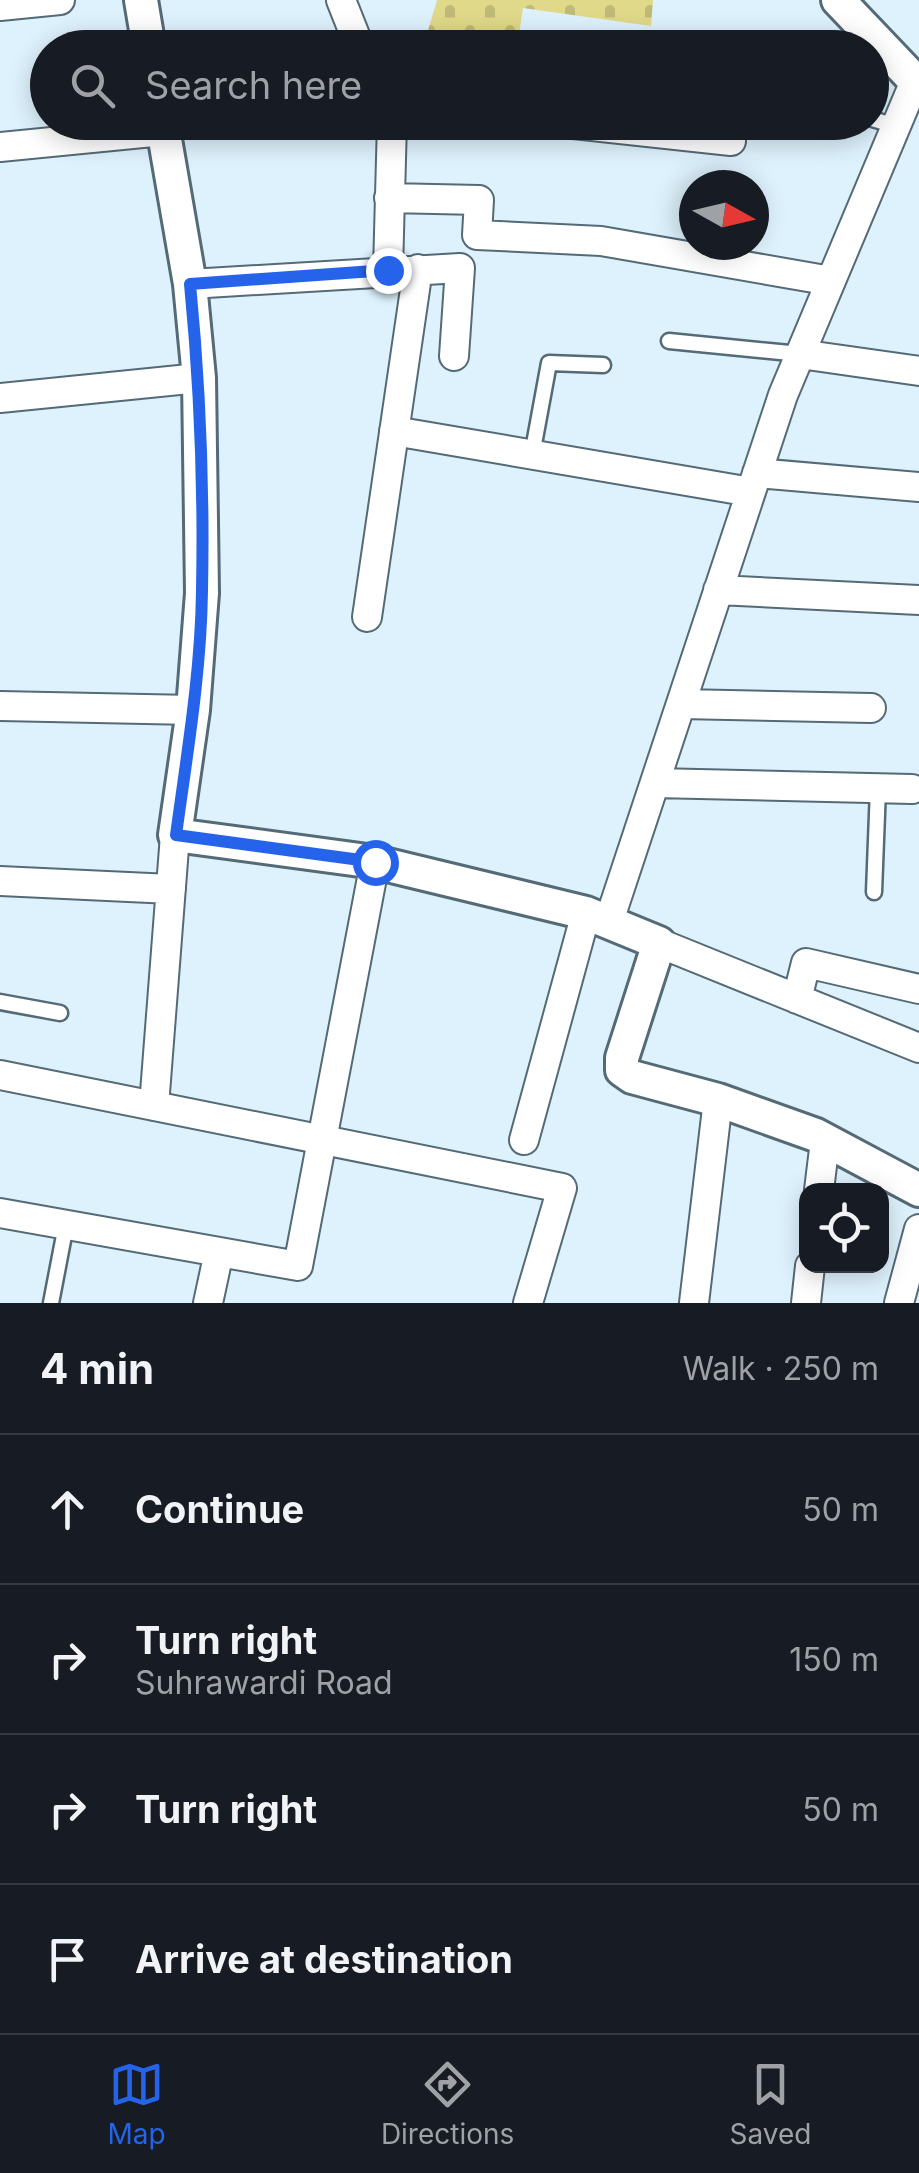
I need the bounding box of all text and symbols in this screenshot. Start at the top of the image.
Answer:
search box [30,30,889,140]
icon: search [65,58,120,113]
text: Search here [145,62,362,108]
north arrow [679,170,769,260]
route end [366,248,412,294]
route start [353,840,399,886]
map controls [799,1183,889,1273]
button: locate [799,1183,889,1273]
text: 4 min [40,1343,154,1394]
text: Walk · 250 m [682,1349,879,1388]
icon: ahead [40,1482,95,1537]
text: Continue [135,1486,304,1532]
text: 50 m [802,1490,879,1529]
text: Turn right [135,1617,317,1663]
icon: right [40,1632,95,1687]
text: 150 m [789,1640,879,1679]
text: Suhrawardi Road [135,1663,393,1702]
icon: right [40,1782,95,1837]
text: Turn right [135,1786,317,1832]
text: 50 m [802,1790,879,1829]
icon: arrive [40,1932,95,1987]
text: Arrive at destination [135,1936,513,1982]
tab: Map [108,2057,166,2151]
tab: Directions [381,2057,514,2151]
tab: Saved [729,2057,811,2151]

